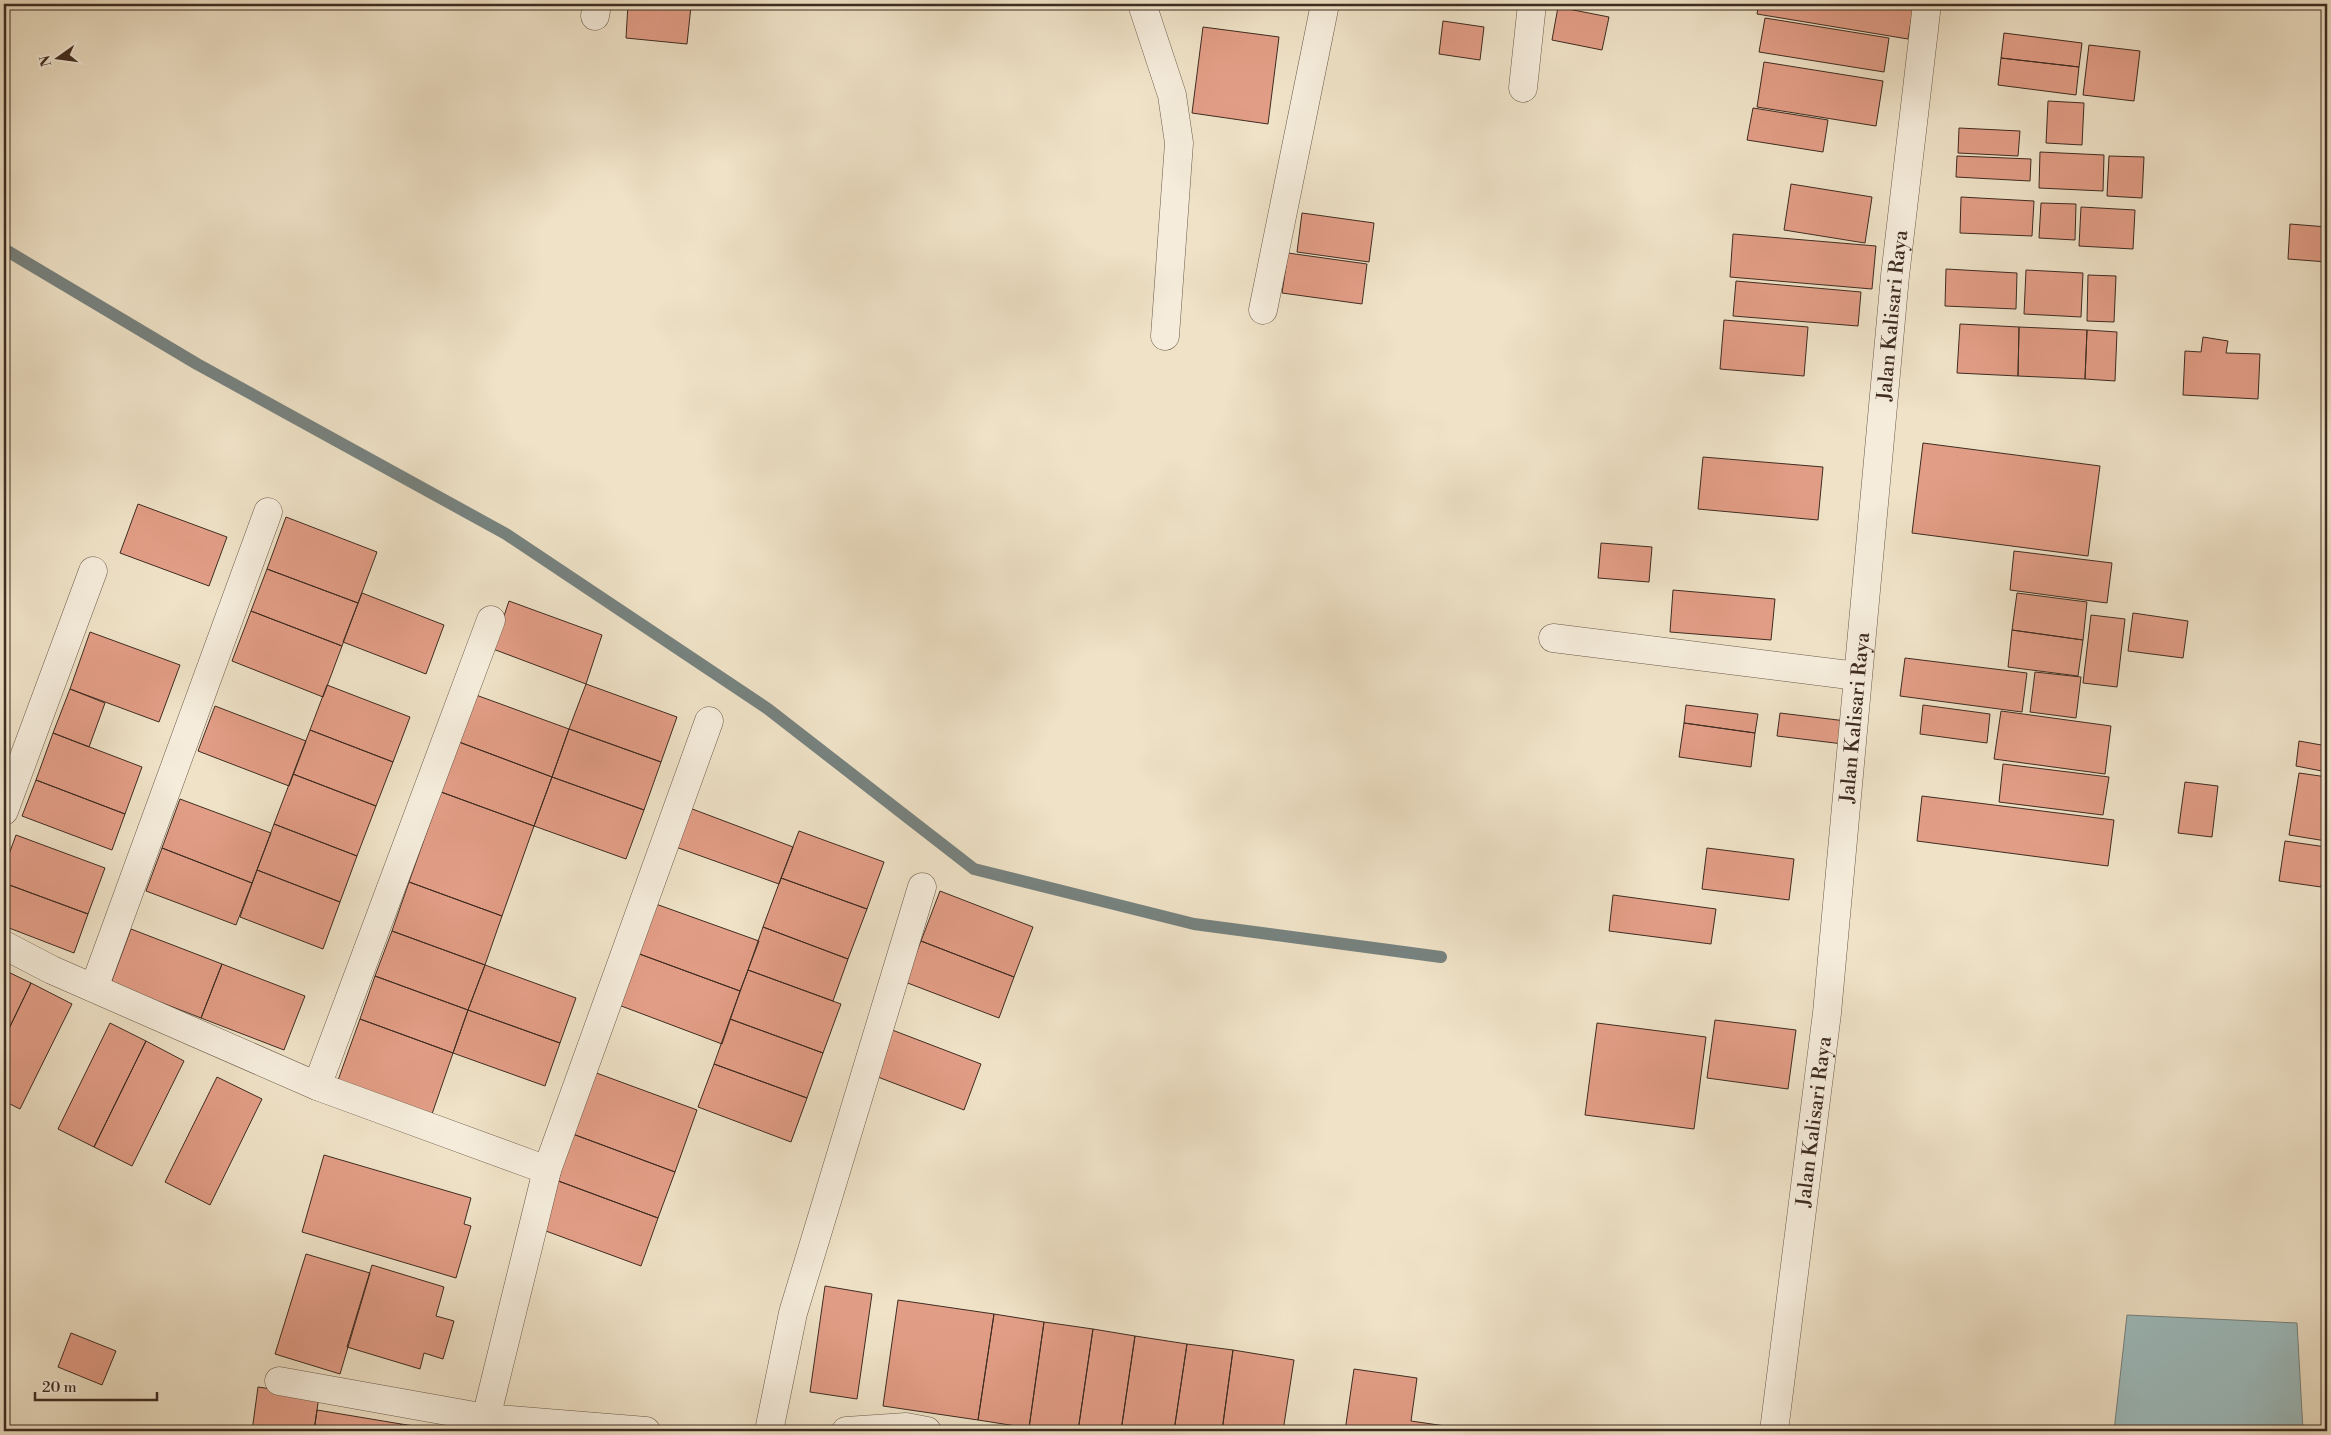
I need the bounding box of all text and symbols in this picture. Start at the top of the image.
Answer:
north arrow [32,32,82,82]
text: N [36,53,56,68]
street label: Jalan Kalisari Raya [1872,228,1914,403]
street label: Jalan Kalisari Raya [1835,630,1876,805]
street label: Jalan Kalisari Raya [1791,1034,1838,1209]
scale bar [35,1370,158,1402]
text: 20 m [42,1378,77,1397]

